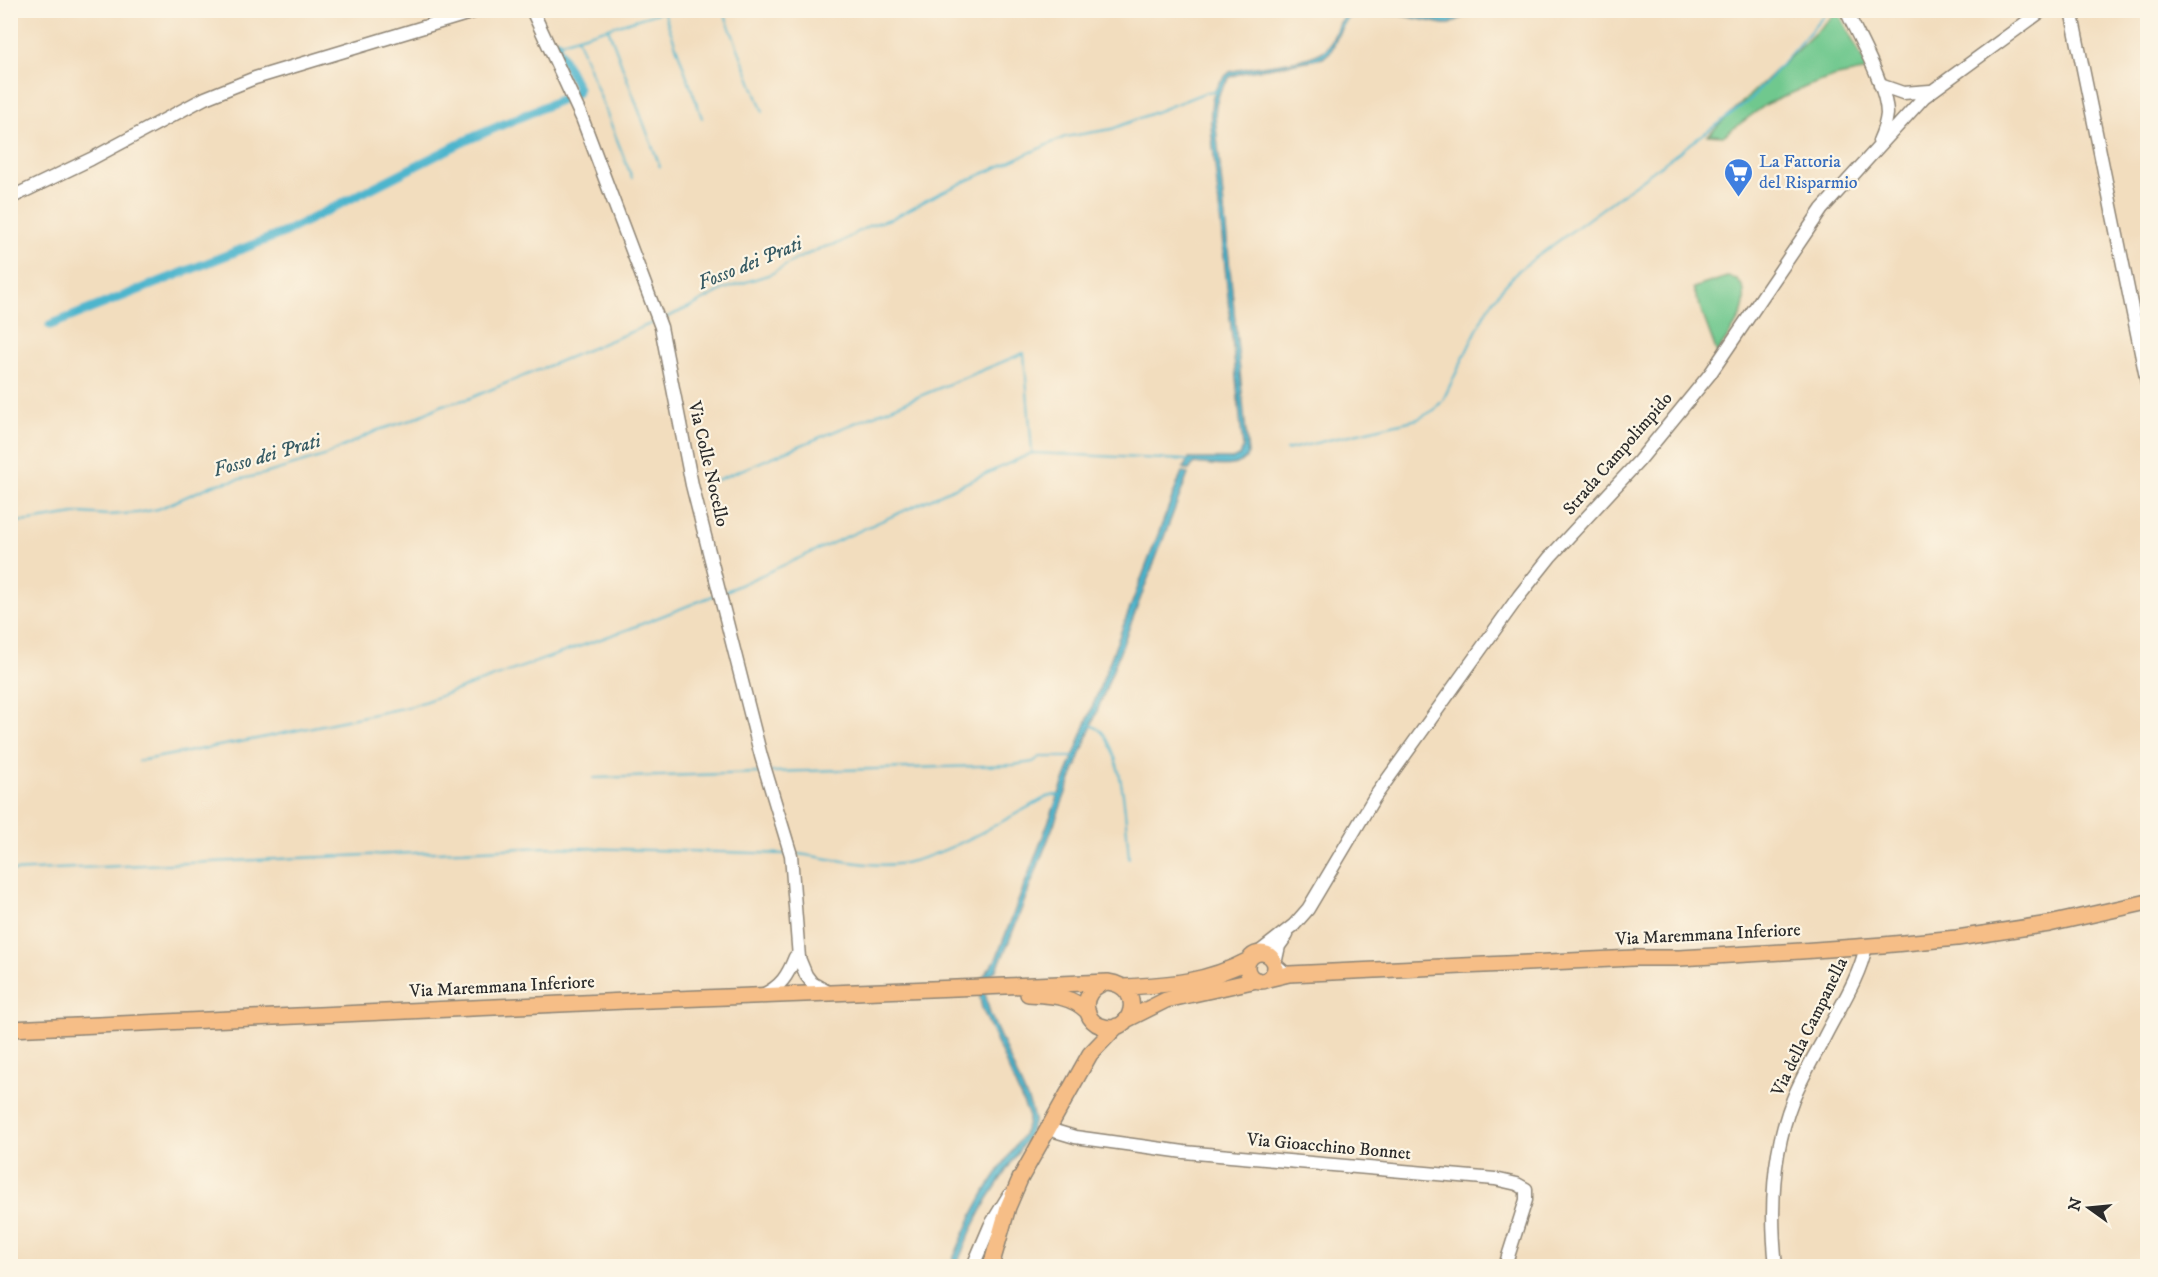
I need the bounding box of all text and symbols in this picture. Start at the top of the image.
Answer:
place label: La Fattoria del Risparmio [1759,151,1858,194]
supermarket icon: La Fattoria del Risparmio [1722,156,1754,198]
water label: Fosso dei Prati [694,231,808,296]
street label: Strada Campolimpido [1559,388,1678,520]
street label: Via Colle Nocello [683,398,733,529]
water label: Fosso dei Prati [210,428,325,483]
street label: Via Maremmana Inferiore [1614,919,1801,951]
street label: Via della Campanella [1767,954,1853,1101]
street label: Via Maremmana Inferiore [408,971,595,1003]
street label: Via Gioacchino Bonnet [1245,1129,1412,1165]
north arrow [2059,1178,2119,1238]
text: N [2064,1195,2087,1213]

